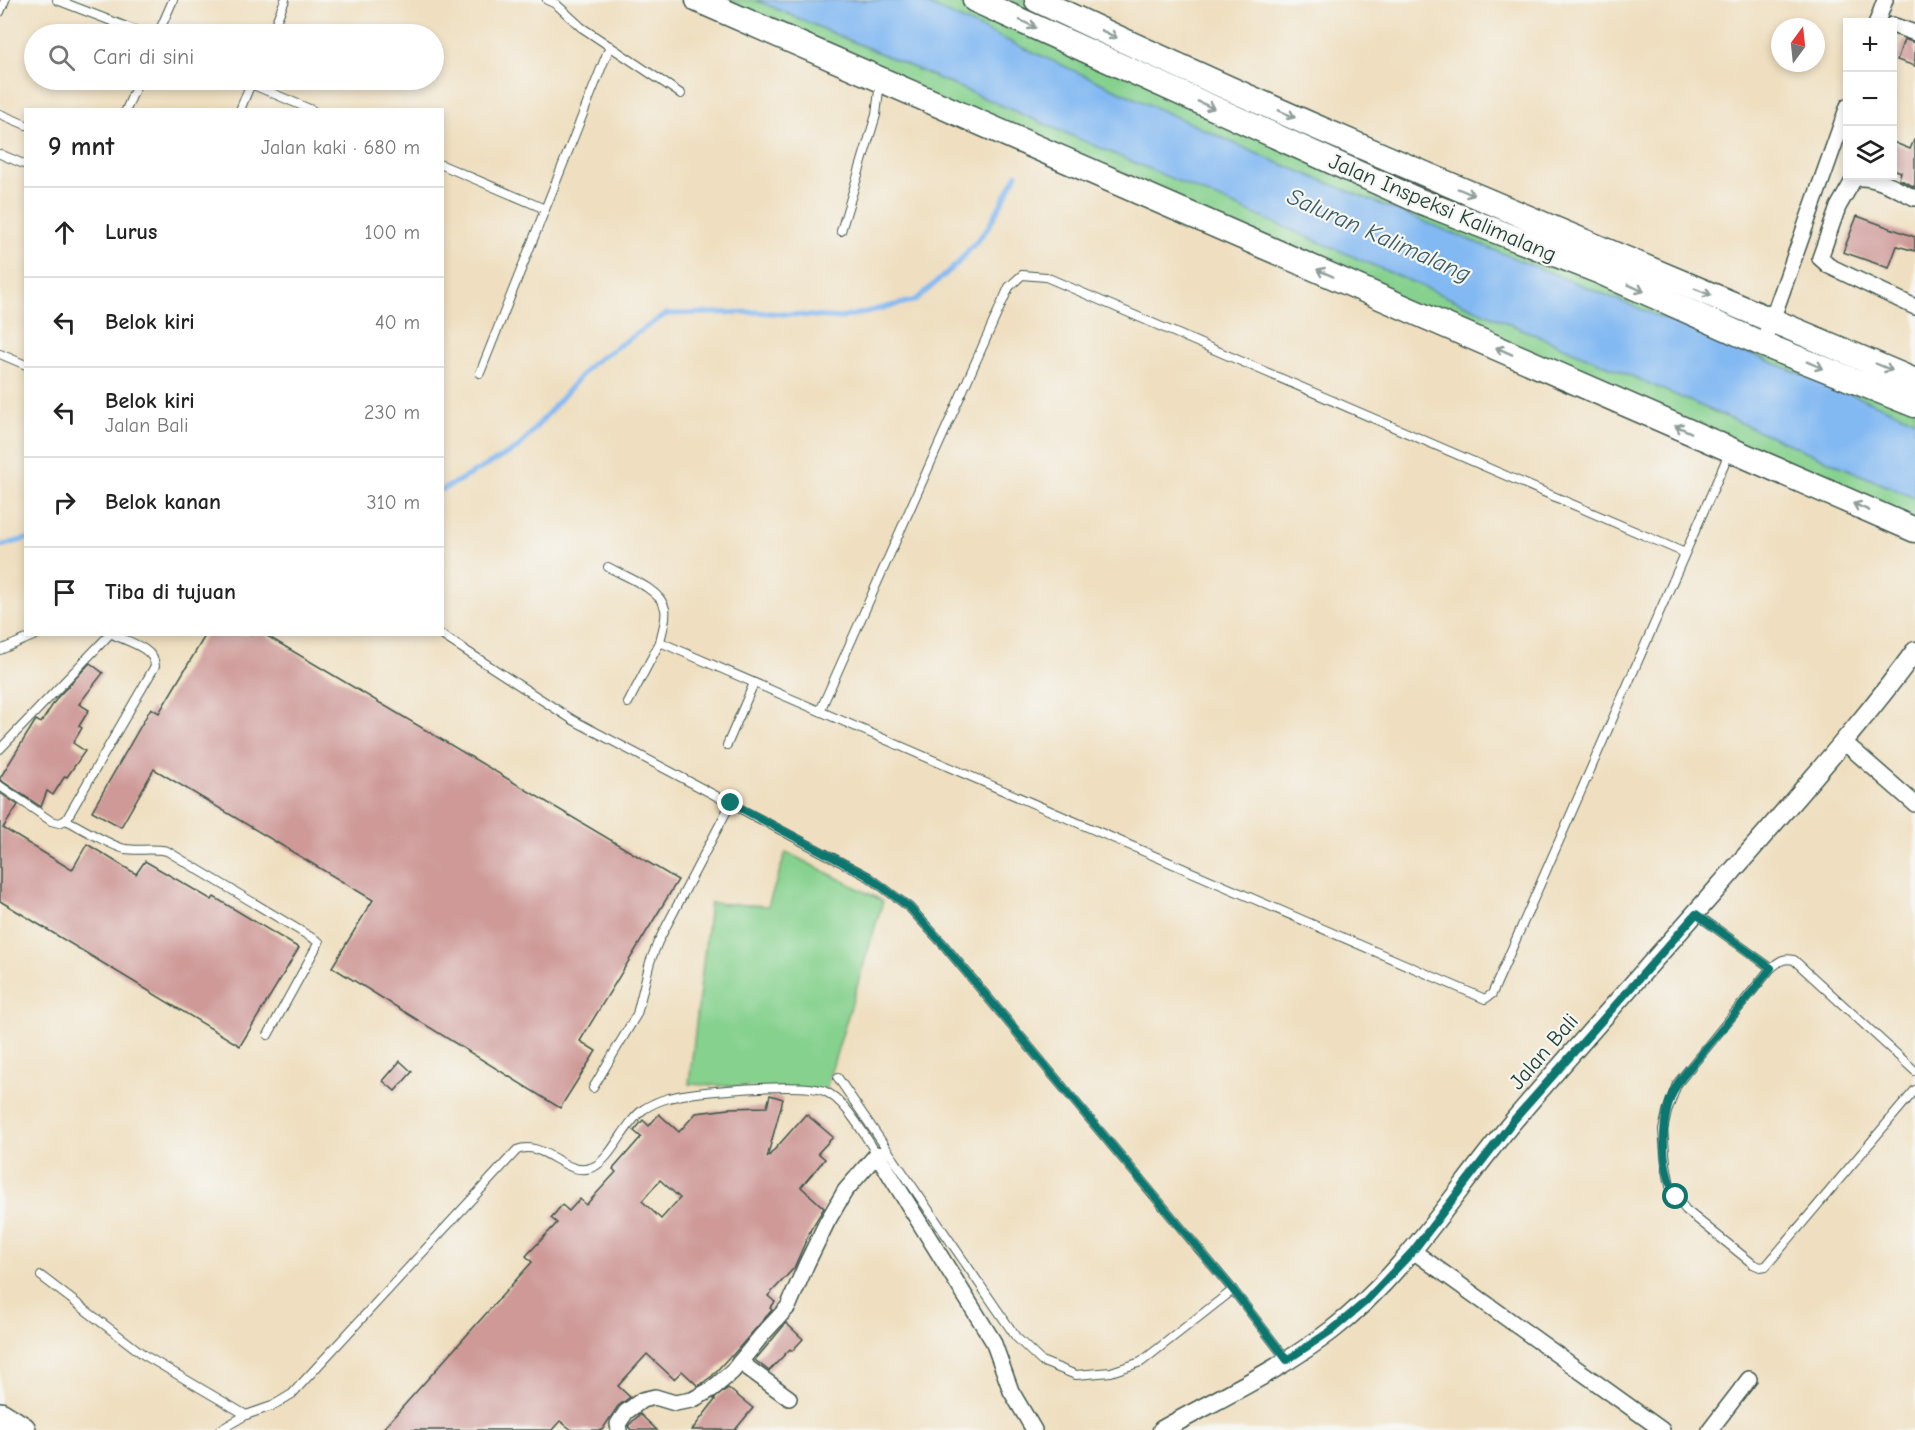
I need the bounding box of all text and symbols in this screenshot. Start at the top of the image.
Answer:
north arrow [1771,18,1825,72]
map controls [1843,18,1897,180]
button: + [1843,18,1897,72]
one-way arrow [1019,19,1037,31]
search box [24,24,444,90]
one-way arrow [1099,29,1117,41]
icon: search [45,41,78,74]
text: Cari di sini [93,44,194,70]
button: − [1843,72,1897,126]
one-way arrow [1197,100,1215,111]
one-way arrow [1277,109,1295,120]
button: layers [1843,126,1897,180]
text: 9 mnt [48,132,114,162]
text: Jalan kaki · 680 m [261,136,420,159]
street label: Jalan Inspeksi Kalimalang [1325,148,1560,268]
water label: Saluran Kalimalang [1283,182,1475,288]
one-way arrow [1456,187,1474,198]
icon: ahead [48,216,81,249]
text: Lurus [105,219,157,245]
text: 100 m [365,221,420,244]
one-way arrow [1317,267,1335,278]
one-way arrow [1627,283,1645,294]
one-way arrow [1694,287,1712,298]
icon: left [48,306,81,339]
text: Belok kiri [105,309,195,335]
text: 40 m [375,311,420,334]
one-way arrow [1495,345,1514,356]
one-way arrow [1806,360,1824,371]
one-way arrow [1874,362,1893,373]
text: Belok kiri [105,388,195,414]
icon: left [48,396,81,429]
text: 230 m [364,401,420,424]
text: Jalan Bali [105,414,189,437]
one-way arrow [1674,423,1692,434]
icon: right [48,486,81,519]
text: Belok kanan [105,489,221,515]
text: 310 m [367,491,420,514]
one-way arrow [1853,501,1871,512]
icon: arrive [48,576,81,609]
text: Tiba di tujuan [105,579,236,605]
route end [717,789,743,815]
street label: Jalan Bali [1504,1008,1584,1095]
route start [1662,1183,1688,1209]

